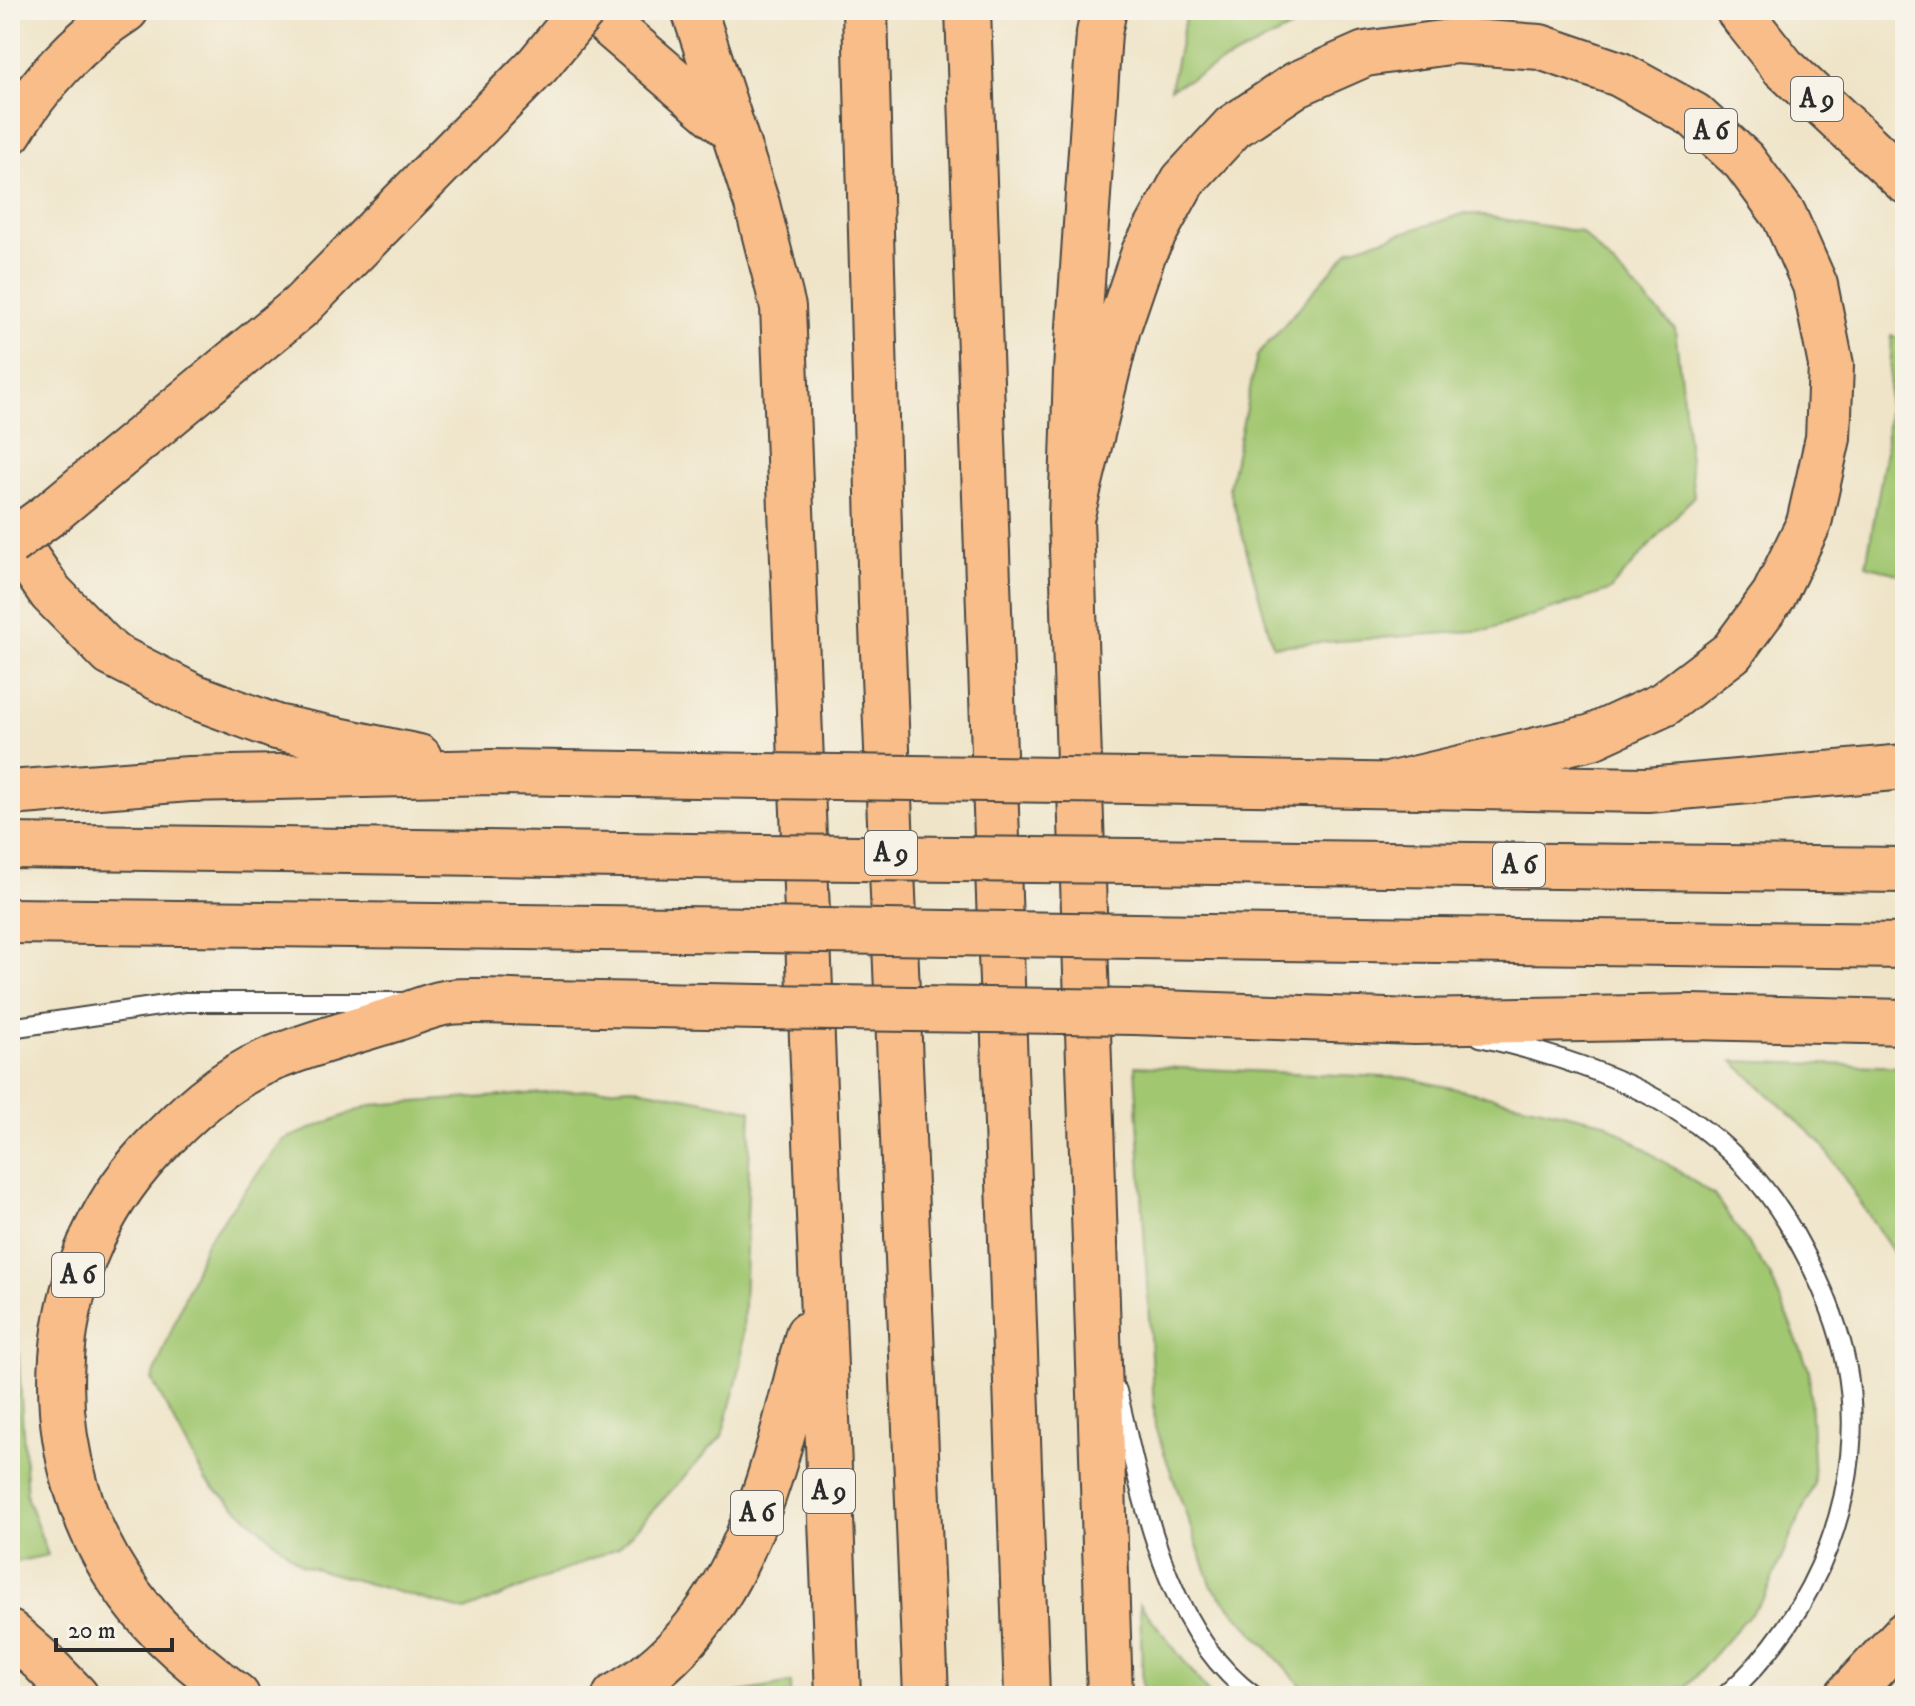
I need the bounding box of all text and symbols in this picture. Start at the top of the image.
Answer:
road number: A 9 [1791,77,1843,121]
road number: A 6 [1685,109,1737,153]
road number: A 9 [865,831,917,875]
road number: A 6 [1493,843,1545,887]
road number: A 6 [52,1253,104,1297]
road number: A 9 [803,1469,855,1513]
road number: A 6 [731,1491,783,1535]
scale bar [56,1602,172,1652]
text: 20 m [68,1616,116,1646]

